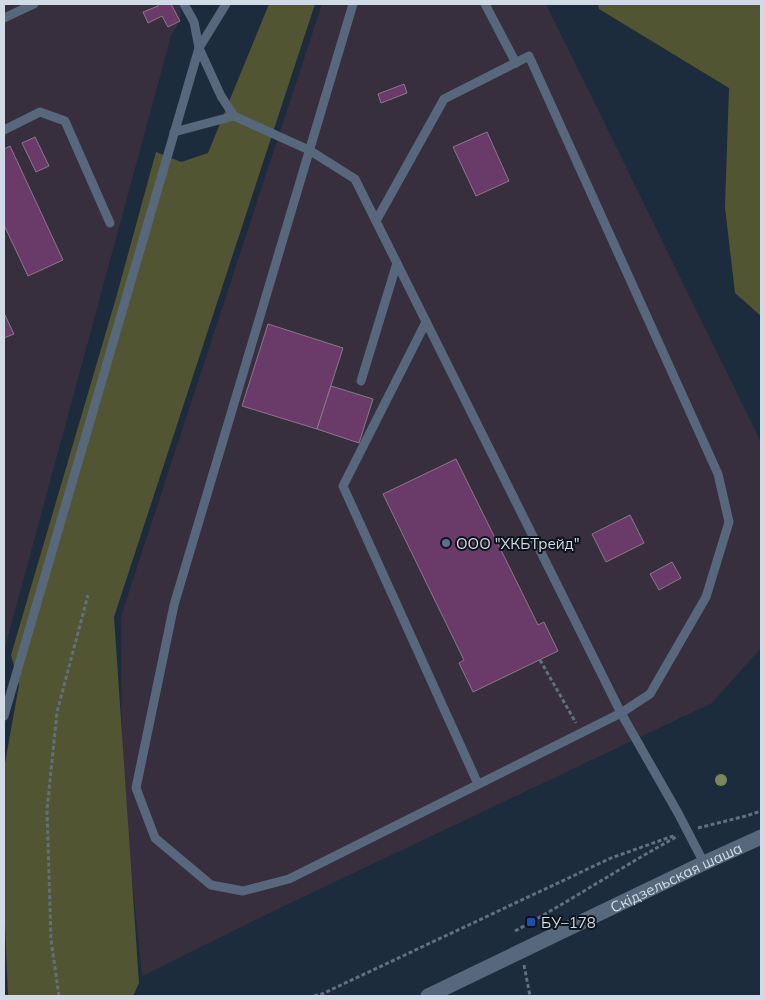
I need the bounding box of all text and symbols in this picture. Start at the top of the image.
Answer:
place label: ООО "ХКБТрейд" [456,534,580,553]
marker: ООО "ХКБТрейд" [440,537,452,549]
street label: Скідзельская шаша [607,837,745,916]
place label: БУ–178 [541,913,596,932]
marker: БУ–178 [525,916,537,928]

